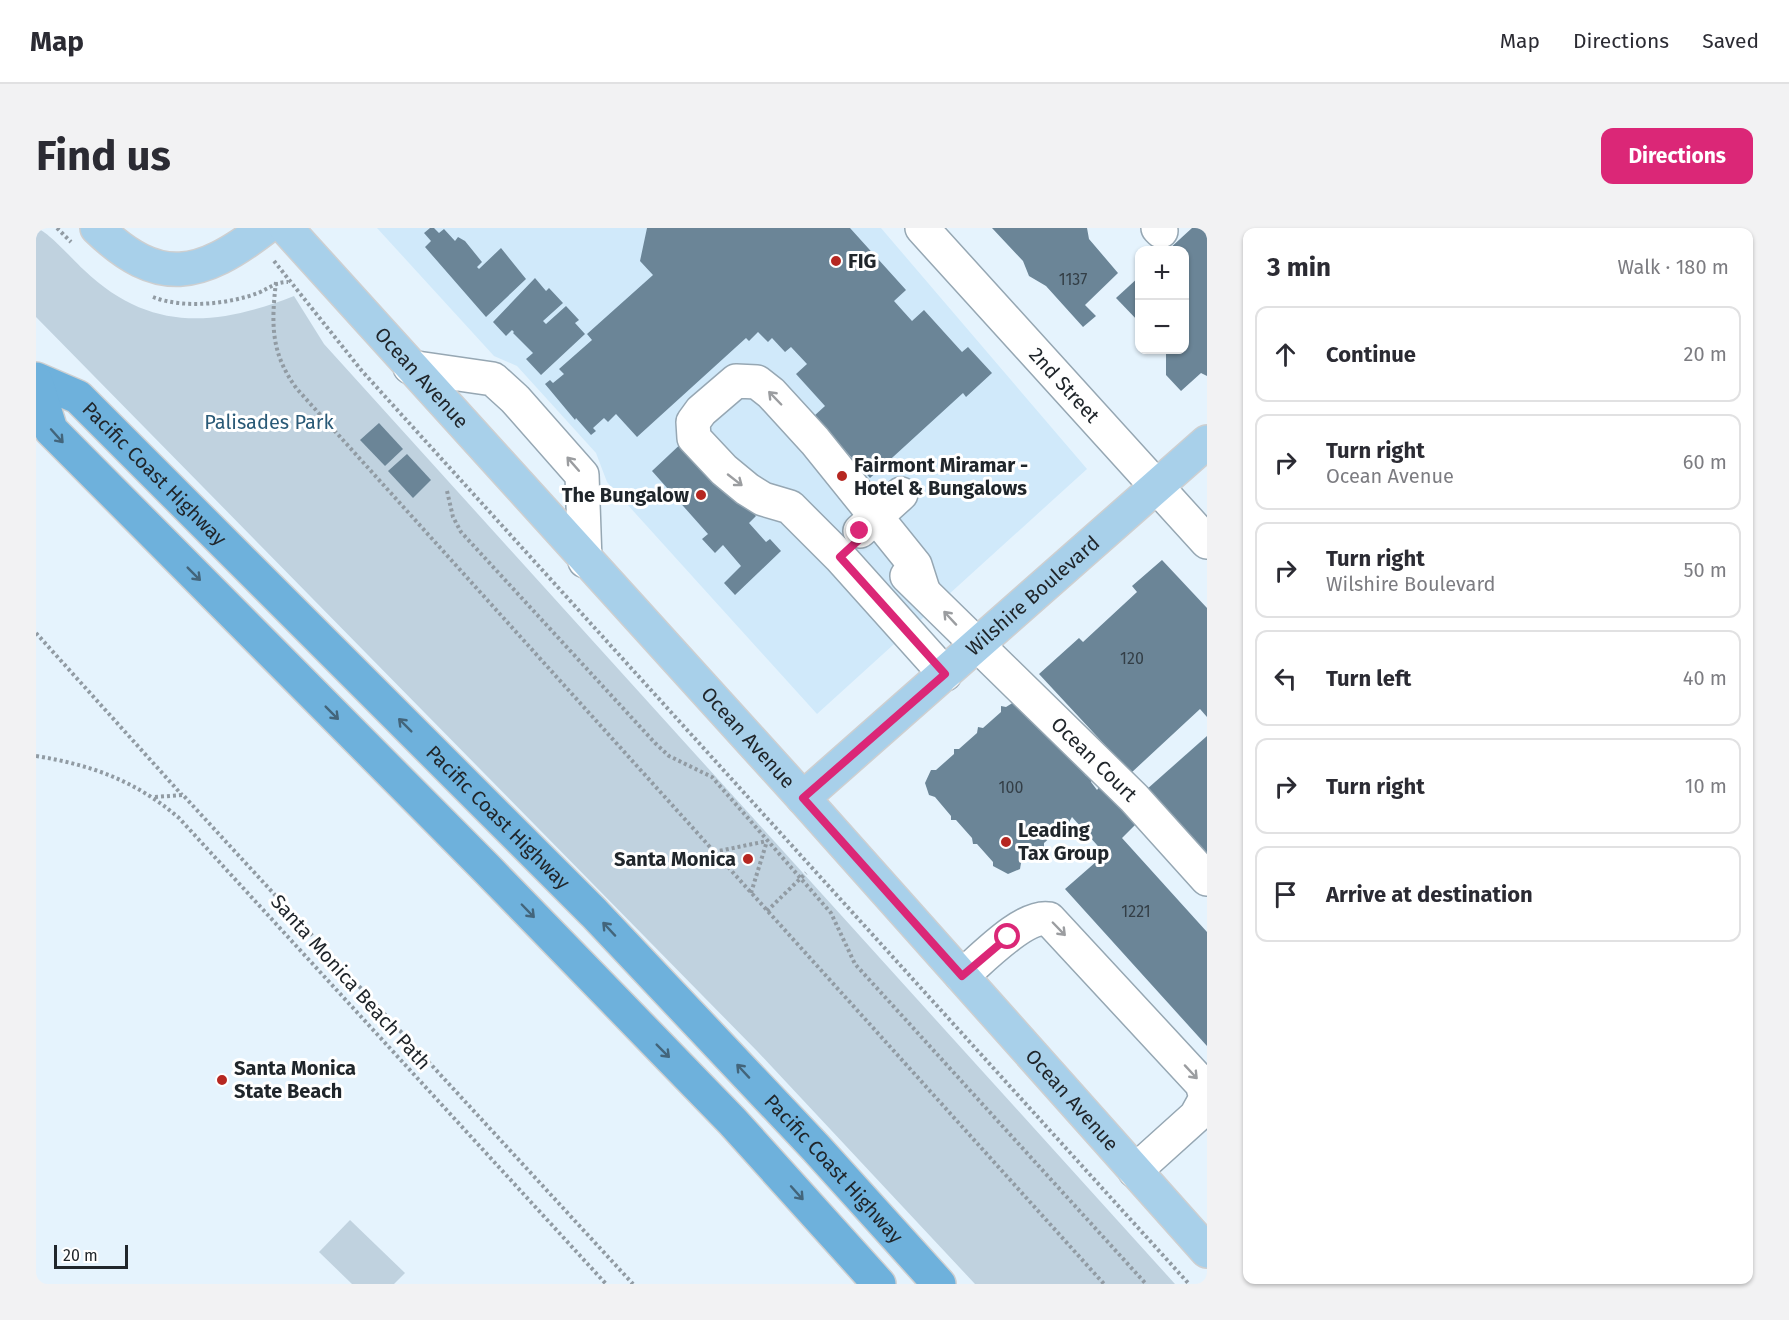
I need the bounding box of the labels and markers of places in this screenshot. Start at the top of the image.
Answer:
place label: FIG [848,249,877,273]
marker: FIG [829,254,843,268]
place label: Fairmont Miramar - Hotel & Bungalows [854,453,1028,500]
marker: Fairmont Miramar - Hotel & Bungalows [835,469,849,483]
place label: The Bungalow [562,483,689,507]
marker: The Bungalow [694,488,708,502]
place label: Leading Tax Group [1018,818,1109,865]
marker: Leading Tax Group [999,835,1013,849]
place label: Santa Monica [614,847,736,871]
marker: Santa Monica [741,852,755,866]
place label: Santa Monica State Beach [234,1056,356,1103]
marker: Santa Monica State Beach [215,1073,229,1087]

